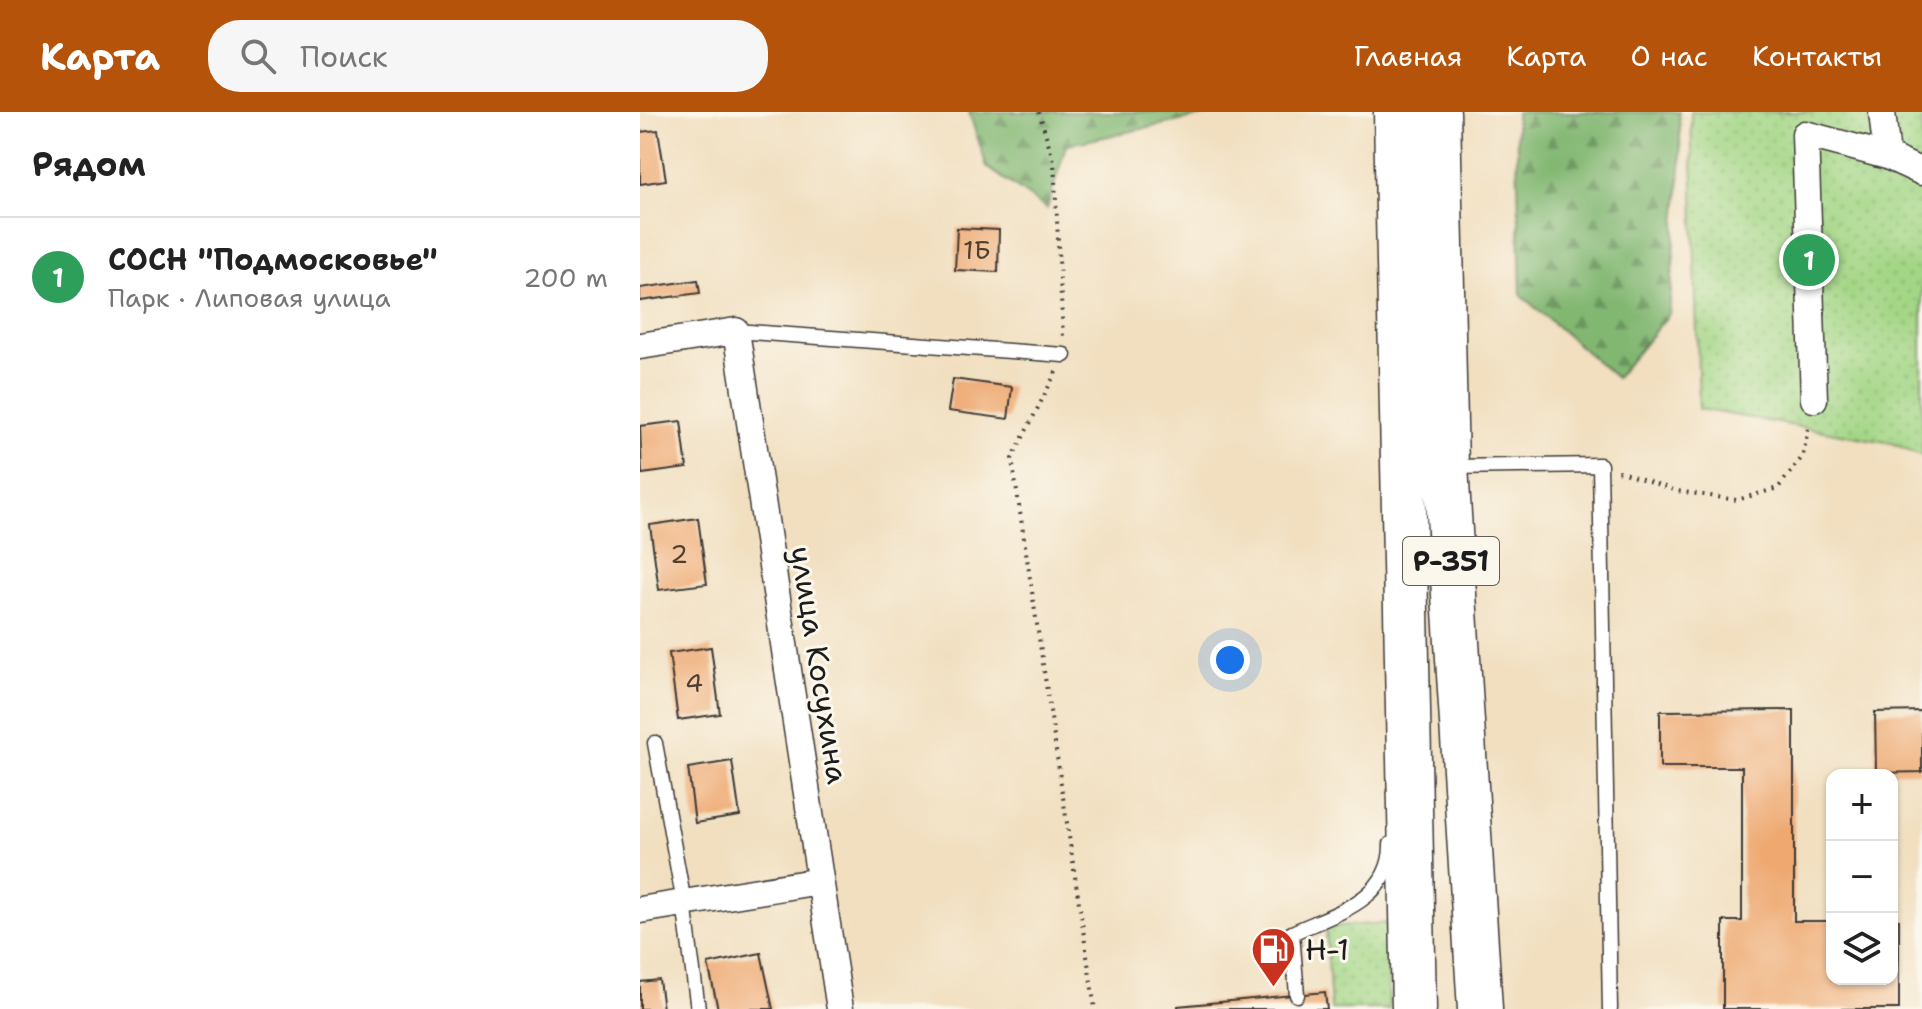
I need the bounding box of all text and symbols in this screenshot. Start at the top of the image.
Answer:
search box [208,20,768,92]
text: Карта [40,31,160,82]
icon: search [236,34,280,78]
text: Поиск [300,36,388,77]
text: Главная [1354,37,1462,75]
text: Карта [1506,37,1586,75]
text: О нас [1630,37,1708,75]
text: Контакты [1752,37,1882,75]
text: Рядом [32,141,146,187]
pin: 1 [1783,230,1835,290]
house number: 1Б [963,232,991,267]
text: СОСН "Подмосковье" [108,239,438,280]
text: 1 [52,260,64,295]
text: 200 m [523,260,608,295]
text: Парк · Липовая улица [108,280,391,315]
house number: 2 [670,536,688,571]
road number: Р-351 [1403,537,1499,585]
street label: улица Косухина [780,543,859,787]
your location [1210,640,1250,680]
house number: 4 [685,665,703,700]
map controls [1826,769,1898,985]
button: + [1826,769,1898,841]
button: − [1826,841,1898,913]
button: layers [1826,913,1898,985]
fuel station icon: Н-1 [1250,926,1298,989]
place label: Н-1 [1305,929,1349,970]

